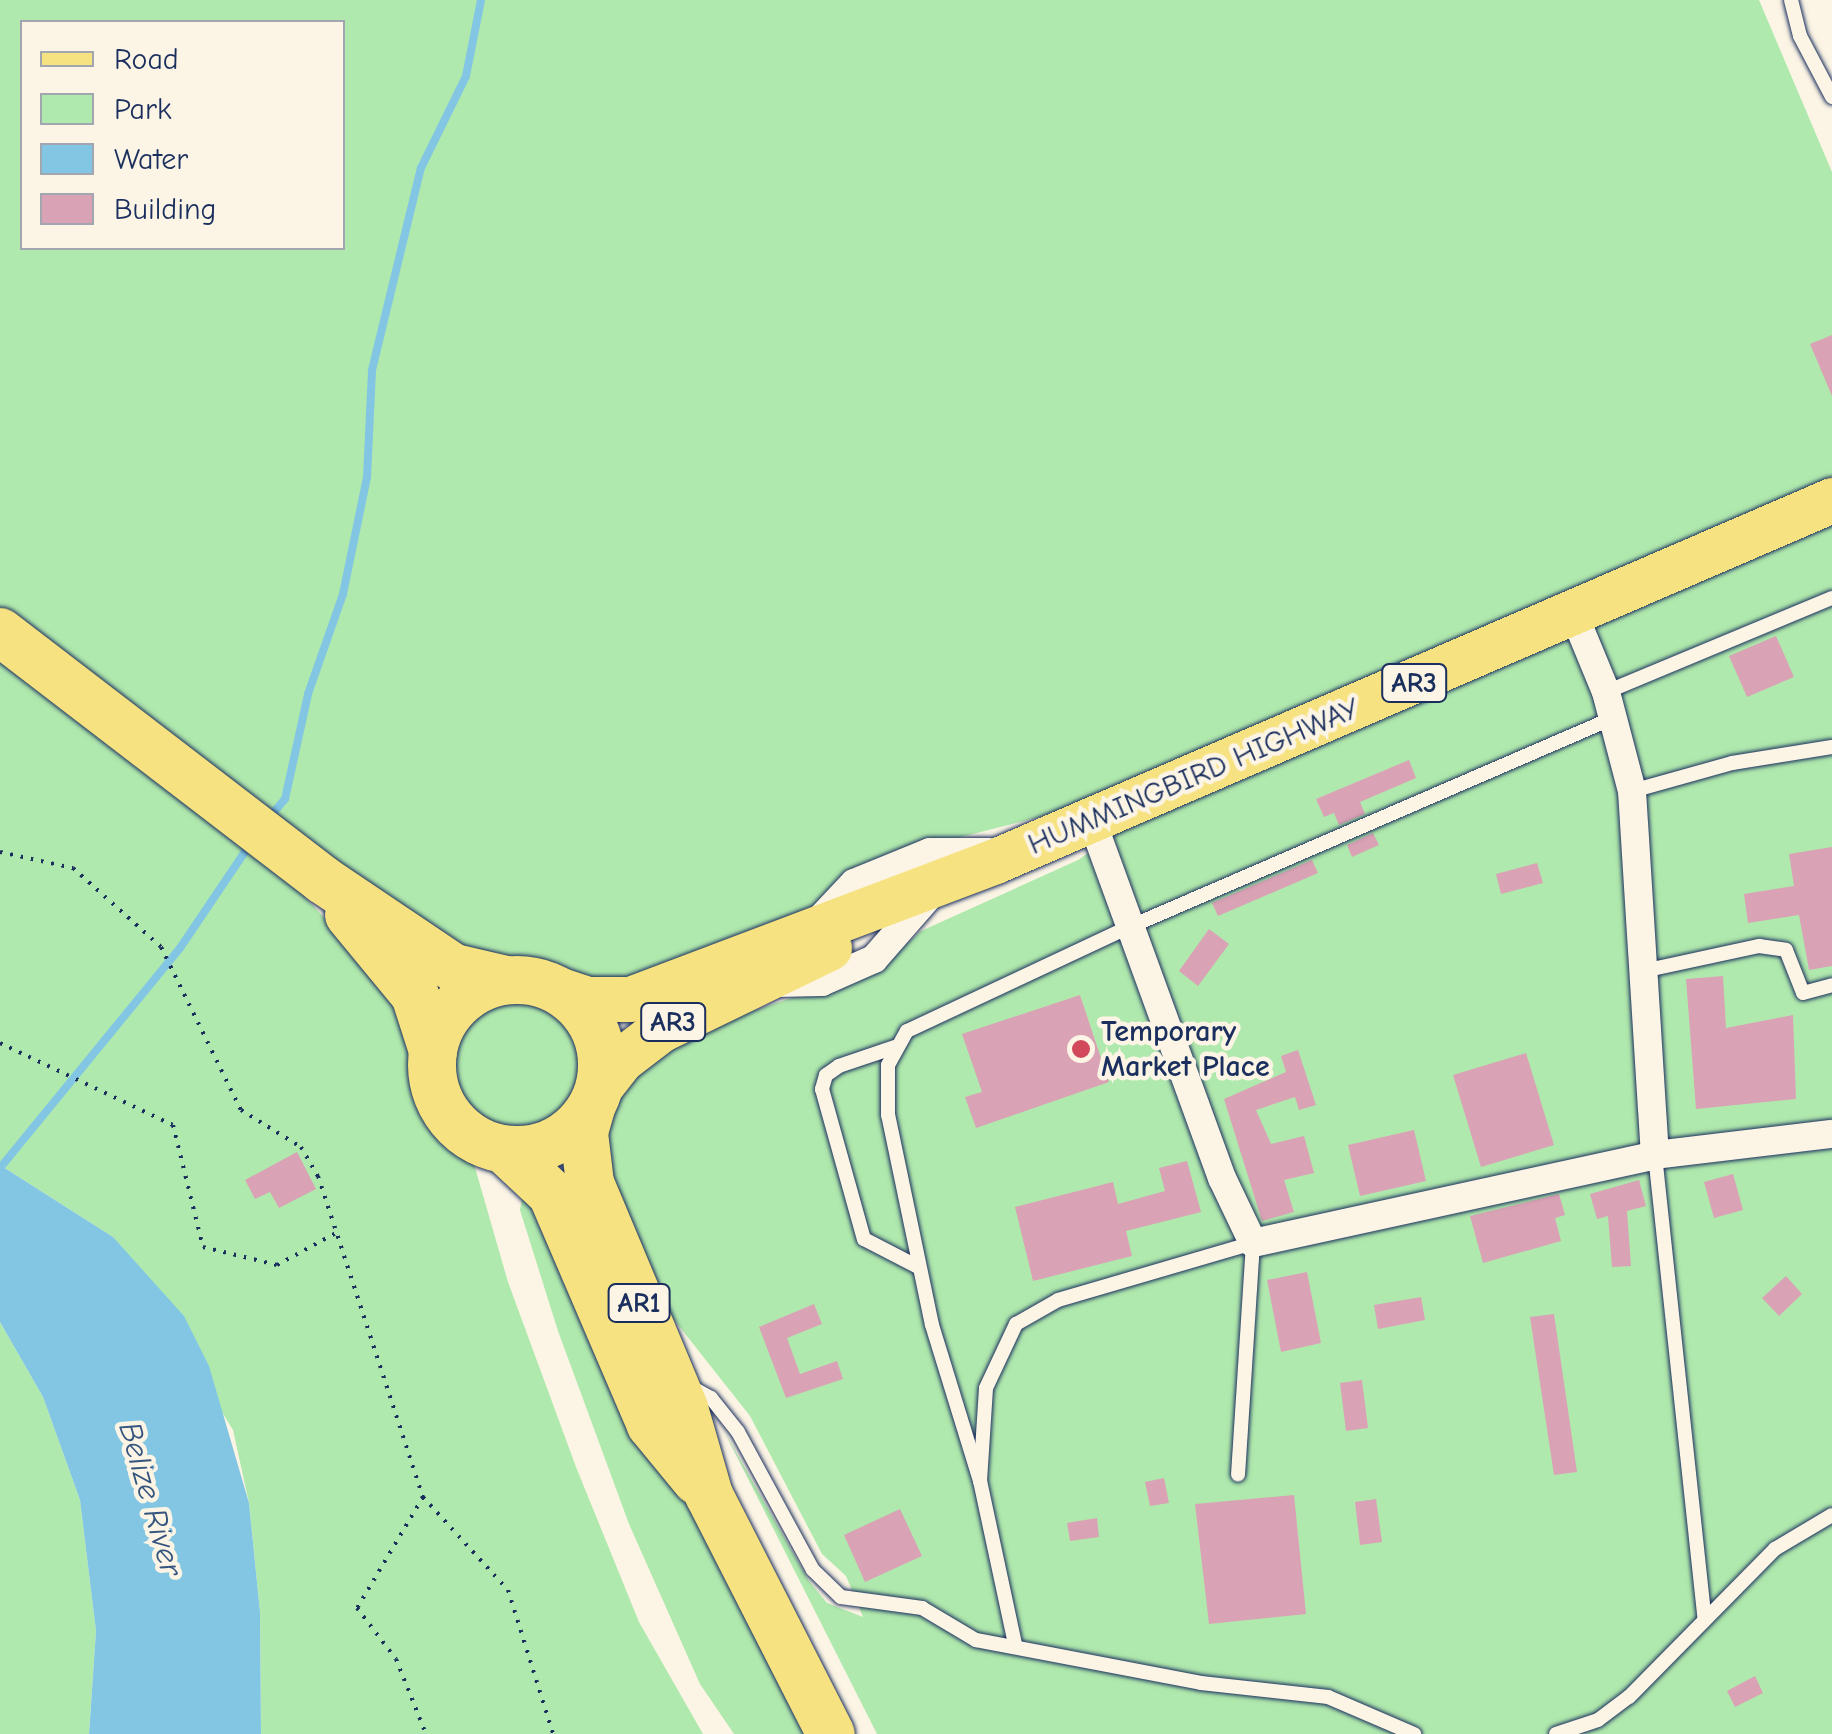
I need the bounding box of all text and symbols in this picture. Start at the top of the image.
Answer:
legend [20,20,345,250]
text: Road [114,42,179,77]
text: Park [114,92,171,127]
text: Water [114,142,188,177]
text: Building [114,192,217,227]
road number: AR3 [1379,660,1449,706]
street label: HUMMINGBIRD HIGHWAY [1023,691,1365,863]
road number: AR3 [638,999,708,1045]
place label: Temporary Market Place [1101,1014,1270,1084]
marker: Temporary Market Place [1070,1038,1092,1060]
road number: AR1 [606,1280,672,1326]
water label: Belize River [110,1417,190,1581]

